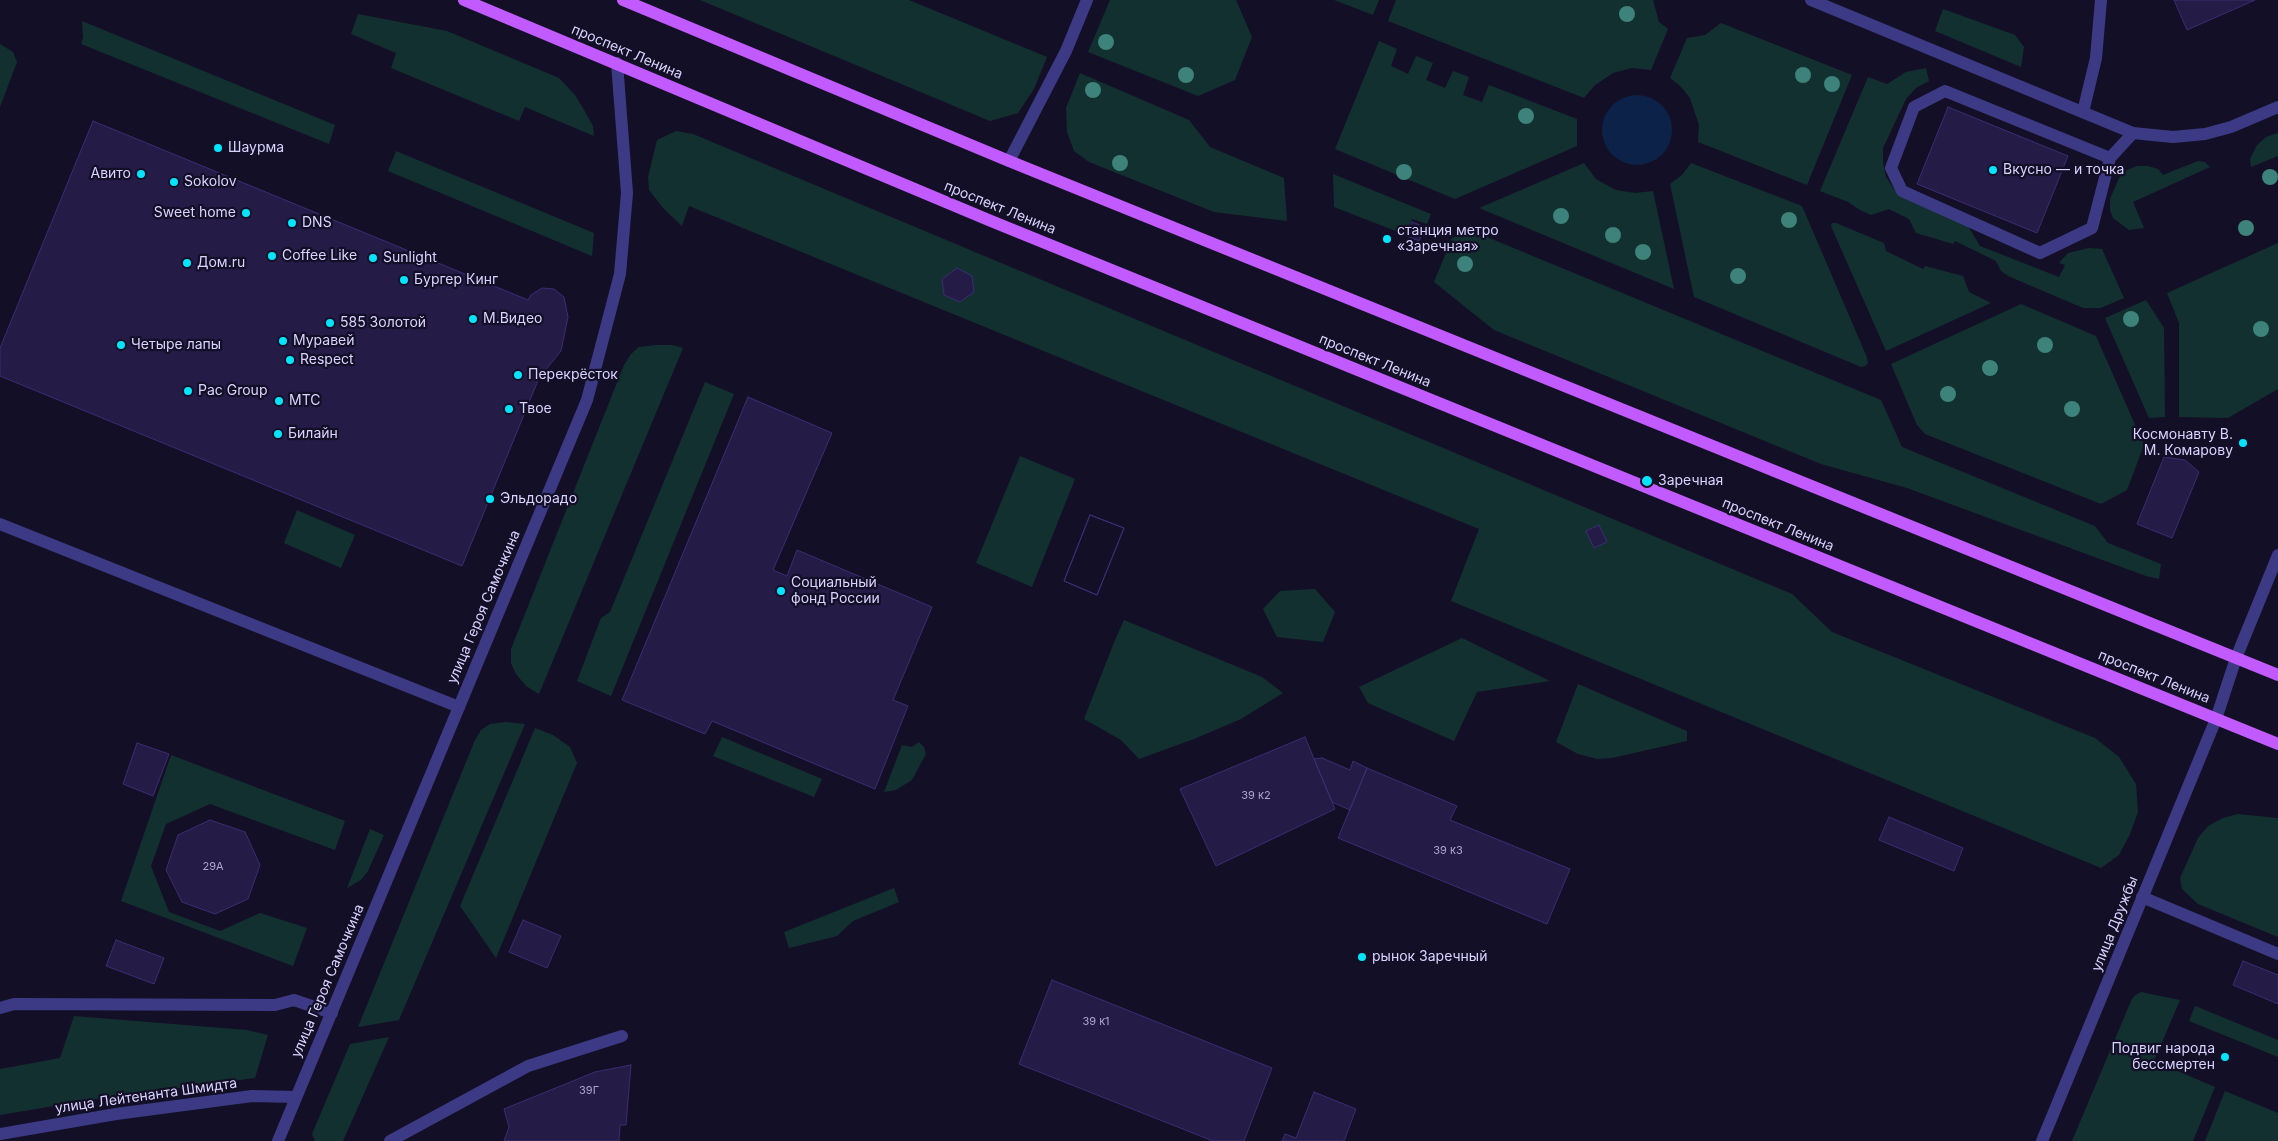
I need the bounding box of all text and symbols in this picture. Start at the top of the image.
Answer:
street label: проспект Ленина [569,21,685,83]
place label: Шаурма [228,140,284,156]
marker: Шаурма [212,142,224,154]
place label: Вкусно — и точка [2003,162,2124,178]
marker: Вкусно — и точка [1987,164,1999,176]
place label: Авито [90,166,131,182]
marker: Авито [135,168,147,180]
place label: Sokolov [184,174,237,190]
marker: Sokolov [168,176,180,188]
street label: проспект Ленина [942,178,1058,238]
place label: Sweet home [154,205,236,221]
marker: Sweet home [240,207,252,219]
place label: DNS [302,215,332,231]
marker: DNS [286,217,298,229]
place label: станция метро «Заречная» [1397,223,1499,256]
marker: станция метро «Заречная» [1381,233,1393,245]
place label: Coffee Like [282,248,357,264]
marker: Coffee Like [266,250,278,262]
place label: Sunlight [383,250,437,266]
marker: Sunlight [367,252,379,264]
place label: Дом.ru [197,255,245,271]
marker: Дом.ru [181,257,193,269]
place label: Бургер Кинг [414,272,498,288]
marker: Бургер Кинг [398,274,410,286]
place label: М.Видео [483,311,542,327]
marker: М.Видео [467,313,479,325]
place label: 585 Золотой [340,315,426,331]
marker: 585 Золотой [324,317,336,329]
street label: проспект Ленина [1317,331,1433,391]
place label: Муравей [293,333,355,349]
marker: Муравей [277,335,289,347]
place label: Четыре лапы [131,337,221,353]
marker: Четыре лапы [115,339,127,351]
place label: Respect [300,352,354,368]
marker: Respect [284,354,296,366]
place label: Перекрёсток [528,367,618,383]
marker: Перекрёсток [512,369,524,381]
place label: Pac Group [198,383,267,399]
marker: Pac Group [182,385,194,397]
place label: МТС [289,393,320,409]
marker: МТС [273,395,285,407]
place label: Твое [519,401,552,417]
marker: Твое [503,403,515,415]
place label: Билайн [288,426,338,442]
place label: Космонавту В. М. Комарову [2133,427,2233,460]
marker: Билайн [272,428,284,440]
marker: Космонавту В. М. Комарову [2237,437,2249,449]
place label: Заречная [1658,473,1723,489]
marker: Заречная [1640,474,1654,488]
place label: Эльдорадо [500,491,577,507]
marker: Эльдорадо [484,493,496,505]
street label: проспект Ленина [1720,495,1836,555]
street label: улица Героя Самочкина [444,528,524,686]
place label: Социальный фонд России [791,575,880,608]
marker: Социальный фонд России [775,585,787,597]
street label: проспект Ленина [2096,647,2212,707]
house number: 39 к2 [1241,789,1271,803]
house number: 39 к3 [1433,844,1463,858]
house number: 29А [202,860,224,874]
street label: улица Дружбы [2088,874,2142,974]
street label: улица Героя Самочкина [288,902,368,1060]
place label: рынок Заречный [1372,949,1487,965]
marker: рынок Заречный [1356,951,1368,963]
house number: 39 к1 [1082,1015,1110,1029]
place label: Подвиг народа бессмертен [2111,1041,2215,1074]
marker: Подвиг народа бессмертен [2219,1051,2231,1063]
street label: улица Лейтенанта Шмидта [54,1075,238,1117]
house number: 39Г [579,1084,599,1098]

